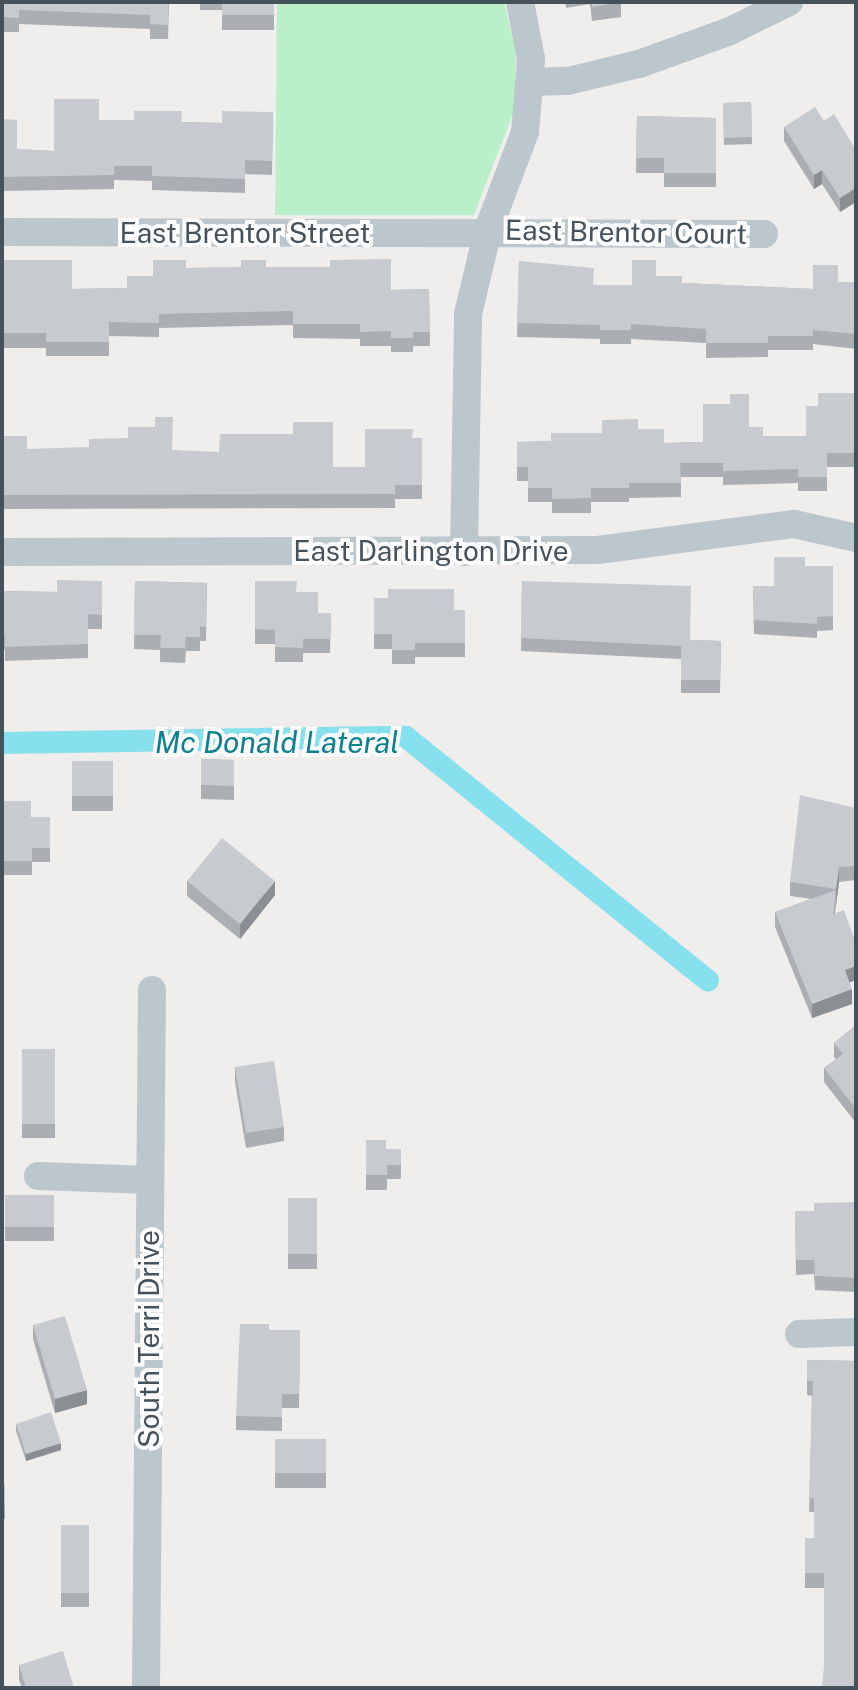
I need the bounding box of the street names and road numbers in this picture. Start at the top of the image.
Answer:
street label: East Brentor Court [505,213,747,251]
street label: East Brentor Street [120,216,370,250]
street label: East Darlington Drive [293,534,569,568]
street label: South Terri Drive [132,1230,166,1448]

